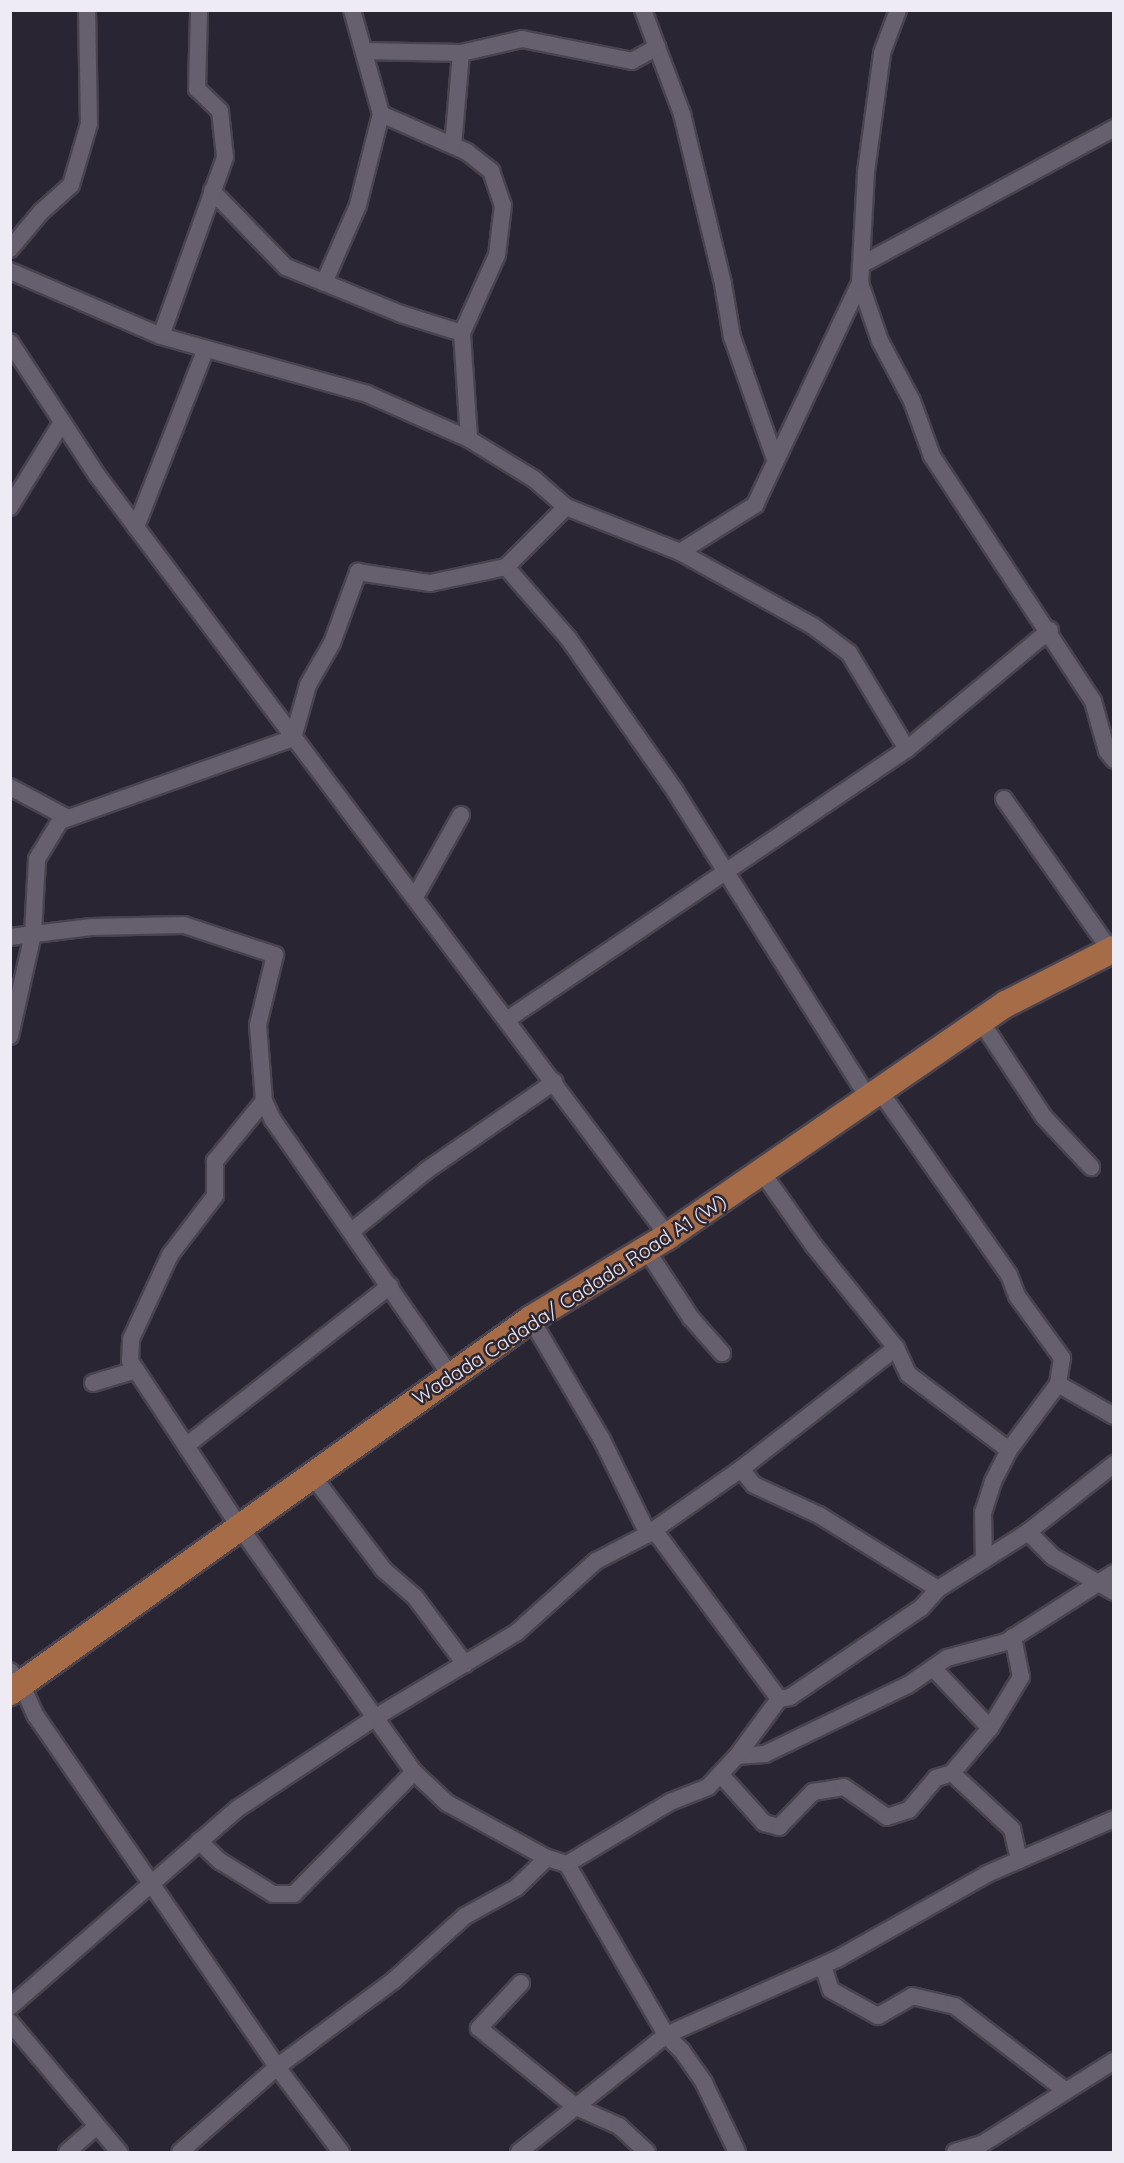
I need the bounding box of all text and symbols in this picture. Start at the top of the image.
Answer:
street label: Wadada Cadada/ Cadada Road A1 (W) [408,1188,730,1410]

